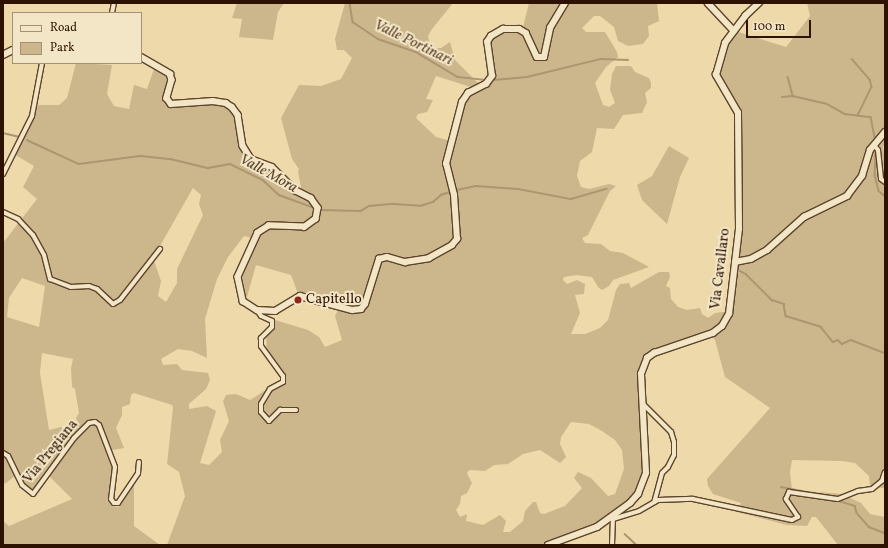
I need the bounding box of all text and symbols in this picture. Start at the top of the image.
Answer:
legend [12,12,142,64]
scale bar [748,12,813,38]
water label: Valle Portinari [371,16,455,70]
text: 100 m [753,19,785,35]
text: Road [50,20,77,36]
text: Park [50,40,75,56]
water label: Valle Mora [236,151,300,197]
street label: Via Cavallaro [708,227,734,311]
place label: Capitello [306,292,362,308]
marker: Capitello [293,295,303,305]
street label: Via Pregiana [20,417,82,487]

